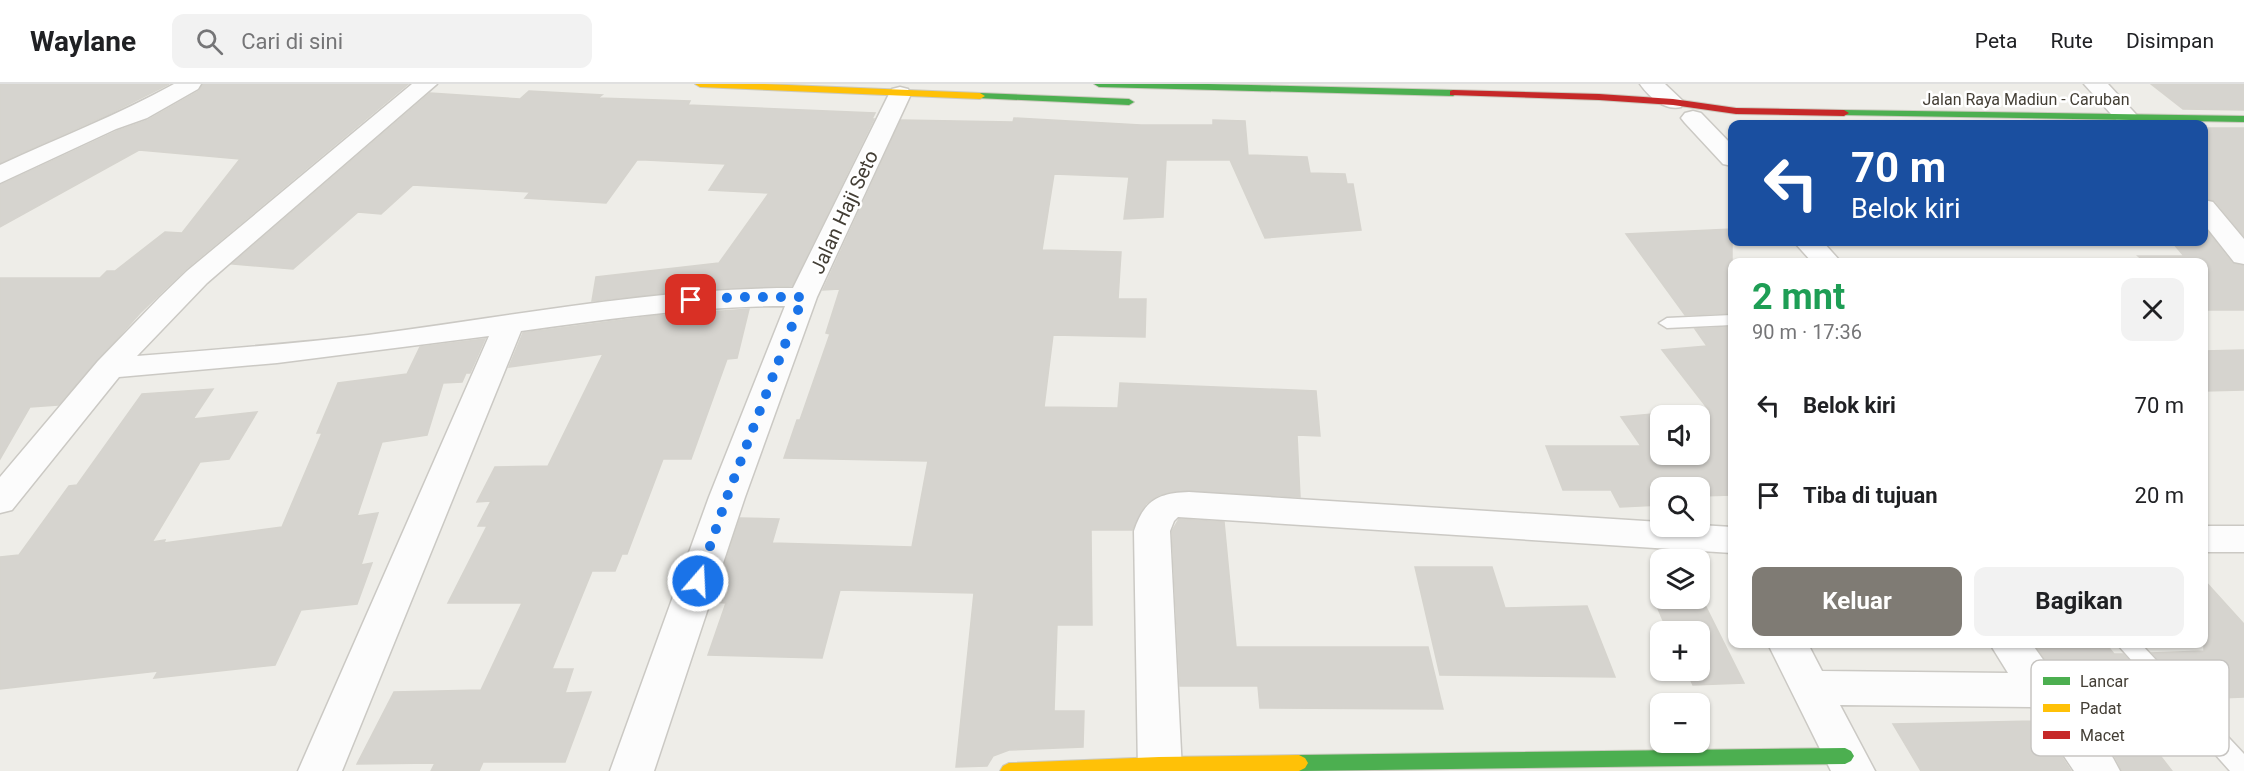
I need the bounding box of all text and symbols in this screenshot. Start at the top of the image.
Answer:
search box [172,14,592,68]
text: Waylane [30,25,136,58]
icon: search [193,25,226,58]
text: Cari di sini [241,29,343,54]
text: Peta [1975,29,2017,53]
text: Rute [2050,29,2093,53]
text: Disimpan [2126,29,2214,53]
street label: Jalan Raya Madiun - Caruban [1923,90,2129,109]
text: 70 m [1851,143,1946,192]
icon: left [1752,144,1830,222]
street label: Jalan Haji Seto [805,146,883,278]
text: Belok kiri [1851,193,1960,225]
pin [665,274,716,325]
text: 2 mnt [1752,276,1845,318]
button: close [2121,278,2184,341]
icon: arrive [674,283,707,316]
text: 90 m · 17:36 [1752,320,1862,344]
icon: left [1752,389,1785,422]
text: Belok kiri [1803,393,1896,418]
text: 70 m [2135,393,2184,418]
map controls [1650,405,1710,753]
button: sound [1650,405,1710,465]
button: search [1650,477,1710,537]
icon: arrive [1752,479,1785,512]
text: Tiba di tujuan [1803,483,1938,508]
text: 20 m [2135,483,2184,508]
position arrow [666,549,730,613]
button: layers [1650,549,1710,609]
button: Keluar [1752,567,1962,636]
button: Bagikan [1974,567,2184,636]
button: + [1650,621,1710,681]
legend [2031,660,2229,756]
text: Lancar [2080,672,2129,691]
button: − [1650,693,1710,753]
text: Padat [2080,699,2122,718]
text: Macet [2080,726,2125,745]

